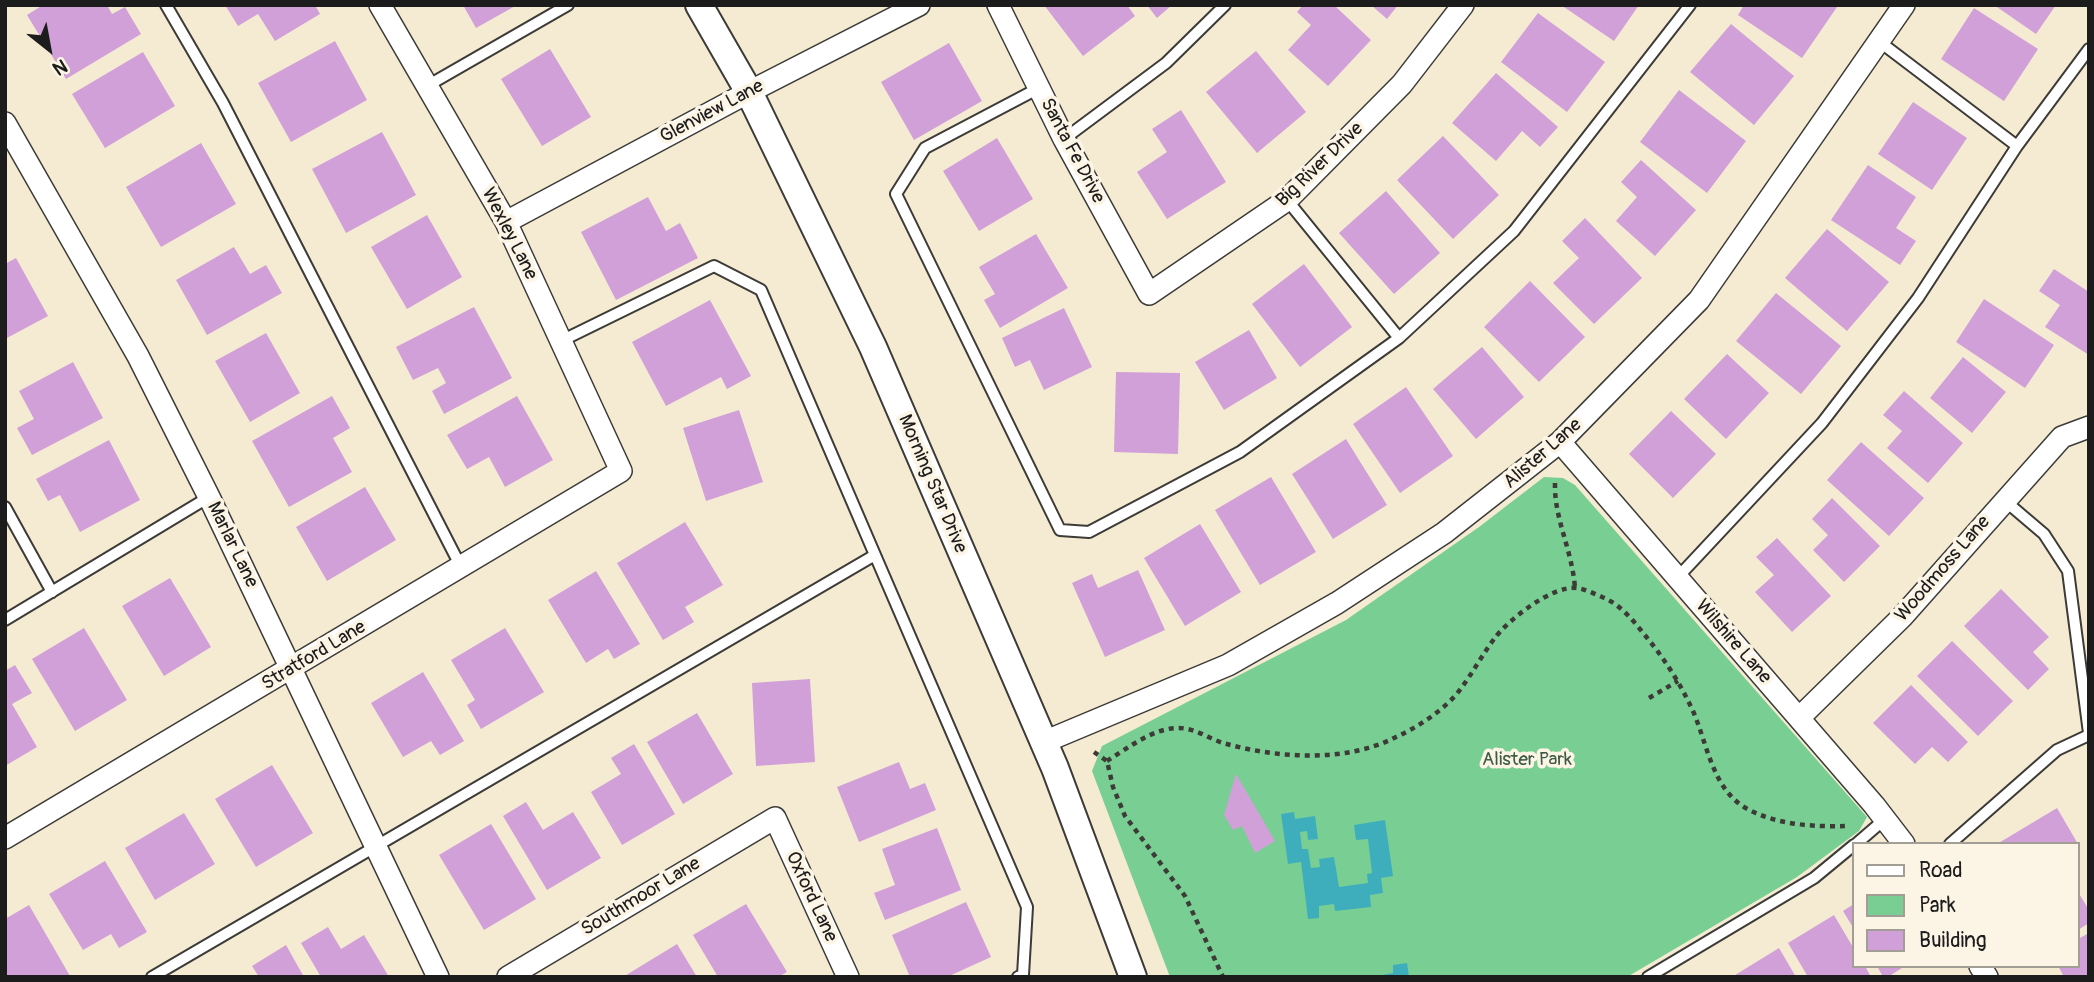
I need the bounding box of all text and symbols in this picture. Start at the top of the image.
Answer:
north arrow [14,14,84,84]
text: N [48,53,72,81]
street label: Glenview Lane [656,75,768,149]
street label: Santa Fe Drive [1035,95,1109,207]
street label: Big River Drive [1272,118,1368,212]
street label: Wexley Lane [476,184,542,284]
street label: Morning Star Drive [893,411,971,557]
street label: Alister Lane [1499,414,1587,494]
street label: Marlar Lane [201,498,263,592]
street label: Woodmoss Lane [1891,511,1995,627]
street label: Wilshire Lane [1690,595,1776,689]
street label: Stratford Lane [258,616,370,696]
park label: Alister Park [1482,749,1572,771]
legend [1853,842,2080,968]
street label: Oxford Lane [780,848,842,946]
street label: Southmoor Lane [577,853,705,941]
text: Road [1919,857,1963,884]
text: Park [1919,892,1956,919]
text: Building [1919,927,1986,954]

